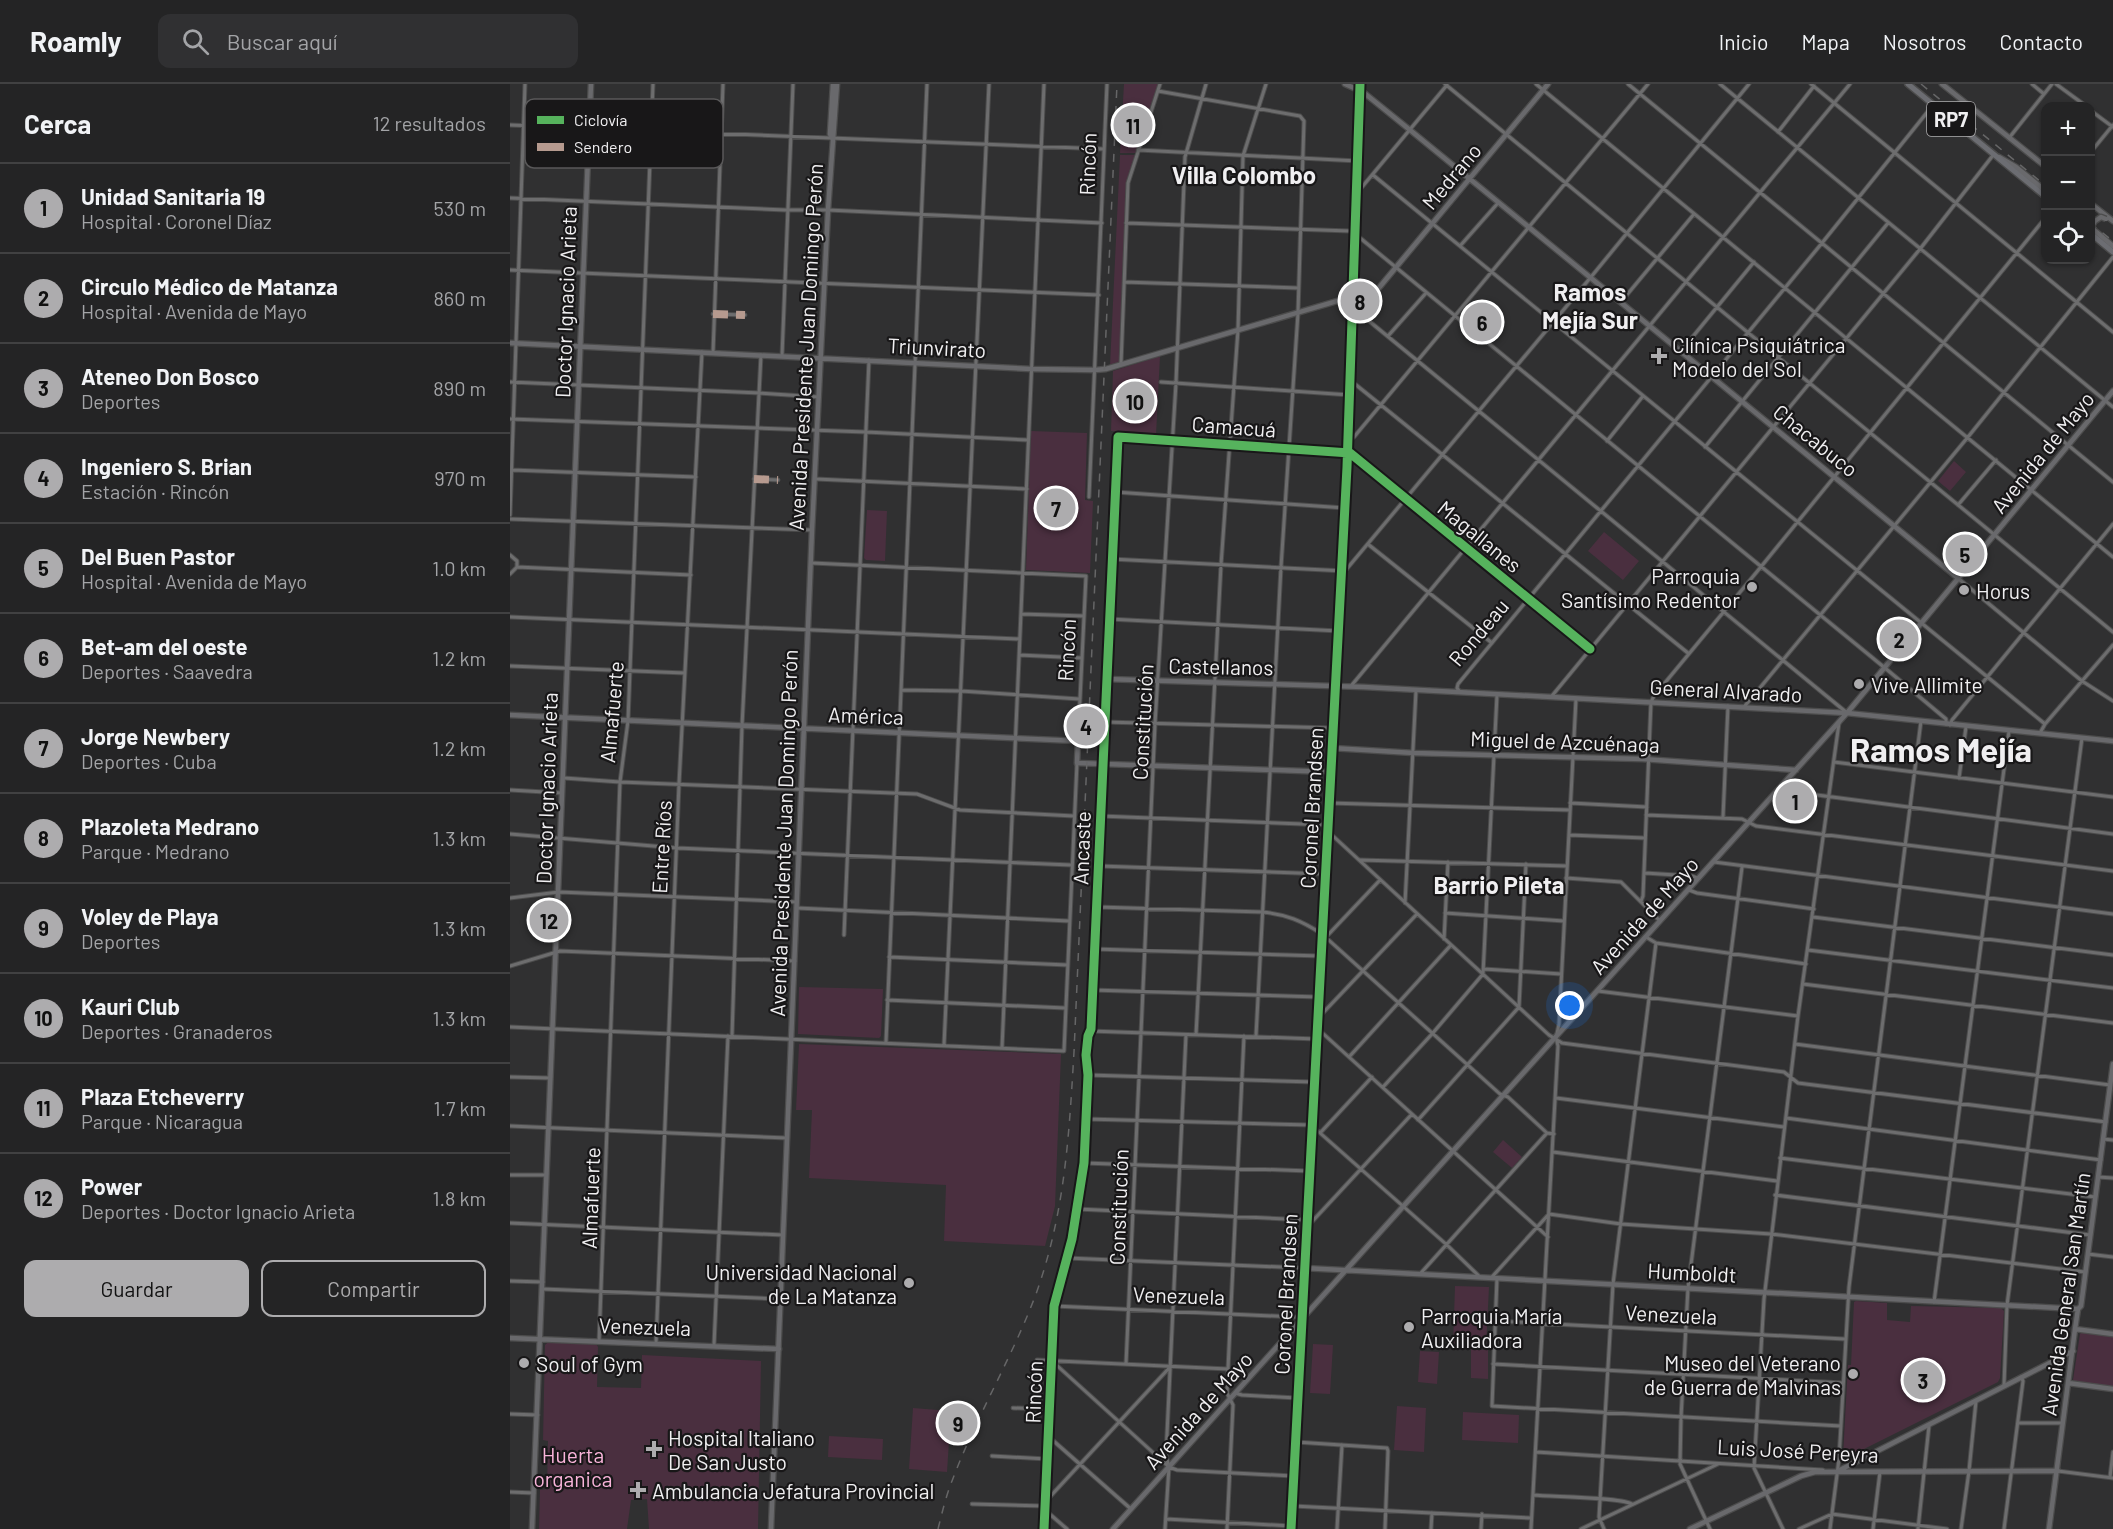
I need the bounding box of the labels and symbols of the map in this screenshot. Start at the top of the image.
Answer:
legend [525,99,723,168]
pin: 11 [1114,102,1152,147]
road number: RP7 [1927,102,1975,136]
text: Ciclovía [574,110,627,129]
street label: Rincón [1073,132,1101,196]
text: Sendero [574,137,632,156]
street label: Medrano [1416,138,1486,214]
district label: Villa Colombo [1172,160,1316,189]
street label: Avenida Presidente Juan Domingo Perón [783,163,827,531]
street label: Doctor Ignacio Arieta [549,206,581,398]
district label: Ramos Mejía Sur [1542,277,1638,334]
pin: 8 [1340,278,1380,324]
pin: 6 [1462,300,1502,344]
street label: Triunvirato [887,332,987,362]
place label: Clínica Psiquiátrica Modelo del Sol [1672,332,1845,381]
marker: Clínica Psiquiátrica Modelo del Sol [1650,347,1668,365]
pin: 10 [1116,378,1154,424]
street label: Avenida de Mayo [1985,386,2099,518]
street label: Chacabuco [1769,398,1863,482]
street label: Camacuá [1191,411,1277,441]
pin: 7 [1036,486,1076,530]
street label: Magallanes [1433,495,1527,577]
pin: 5 [1946,532,1984,576]
place label: Parroquia Santísimo Redentor [1561,563,1740,612]
place label: Horus [1976,578,2030,603]
marker: Parroquia Santísimo Redentor [1745,580,1759,594]
marker: Horus [1957,583,1971,597]
street label: Rondeau [1443,593,1513,671]
pin: 2 [1880,616,1918,662]
street label: Rincón [1052,618,1080,682]
street label: Avenida Presidente Juan Domingo Perón [764,649,802,1017]
street label: Castellanos [1168,653,1274,679]
street label: Almafuerte [594,660,628,764]
street label: Constitución [1126,663,1158,781]
place label: Vive Allimite [1871,672,1983,697]
street label: General Alvarado [1649,674,1803,706]
marker: Vive Allimite [1852,677,1866,691]
street label: Doctor Ignacio Arieta [530,692,562,884]
street label: América [828,701,904,729]
pin: 4 [1066,704,1106,748]
street label: Miguel de Azcuénaga [1470,725,1660,757]
street label: Coronel Brandsen [1294,727,1328,889]
district label: Ramos Mejía [1850,729,2032,769]
pin: 1 [1776,778,1814,824]
street label: Entre Ríos [646,800,676,894]
street label: Ancaste [1067,811,1095,885]
street label: Avenida de Mayo [1585,851,1703,979]
district label: Barrio Pileta [1433,870,1565,899]
pin: 12 [530,898,568,942]
your location [1555,991,1584,1020]
street label: Almafuerte [576,1147,604,1249]
street label: Constitución [1103,1148,1133,1266]
street label: Avenida General San Martín [2036,1171,2094,1417]
street label: Coronel Brandsen [1268,1213,1302,1375]
street label: Humboldt [1647,1257,1737,1287]
place label: Universidad Nacional de La Matanza [705,1259,897,1308]
marker: Universidad Nacional de La Matanza [902,1276,916,1290]
street label: Venezuela [1132,1281,1226,1309]
street label: Venezuela [1624,1299,1718,1329]
place label: Parroquia María Auxiliadora [1421,1303,1562,1352]
street label: Venezuela [598,1312,692,1340]
marker: Parroquia María Auxiliadora [1402,1320,1416,1334]
street label: Avenida de Mayo [1139,1346,1257,1474]
place label: Museo del Veterano de Guerra de Malvinas [1644,1350,1841,1399]
place label: Soul of Gym [536,1351,643,1376]
marker: Soul of Gym [517,1356,531,1370]
pin: 3 [1904,1358,1942,1402]
street label: Rincón [1019,1360,1047,1424]
marker: Museo del Veterano de Guerra de Malvinas [1846,1367,1860,1381]
pin: 9 [938,1400,978,1446]
place label: Hospital Italiano De San Justo [668,1425,815,1474]
street label: Luis José Pereyra [1717,1433,1879,1467]
marker: Hospital Italiano De San Justo [645,1440,663,1458]
park label: Huerta organica [533,1442,613,1491]
place label: Ambulancia Jefatura Provincial [652,1478,934,1503]
marker: Ambulancia Jefatura Provincial [629,1481,647,1499]

